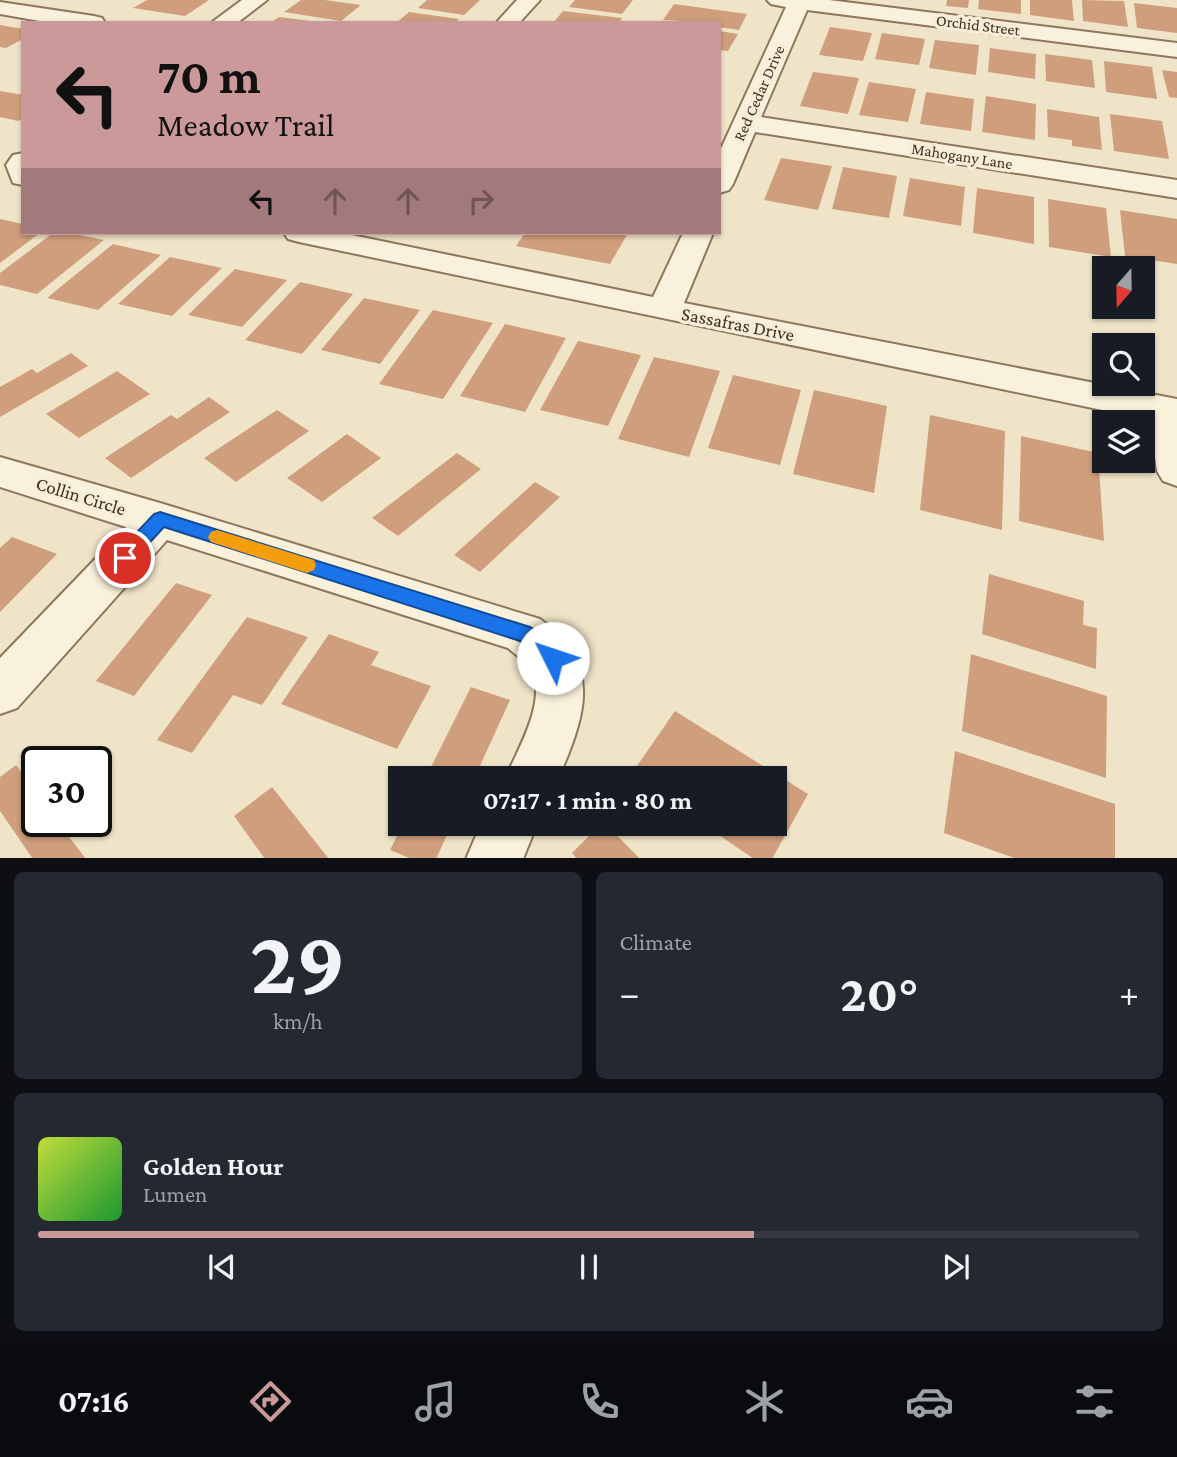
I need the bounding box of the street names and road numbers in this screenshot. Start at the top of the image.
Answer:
street label: Orchid Street [935,11,1022,39]
street label: Red Cedar Drive [730,43,788,143]
street label: Mahogany Lane [910,140,1014,173]
street label: Sassafras Drive [680,303,796,345]
street label: Collin Circle [33,472,129,520]

